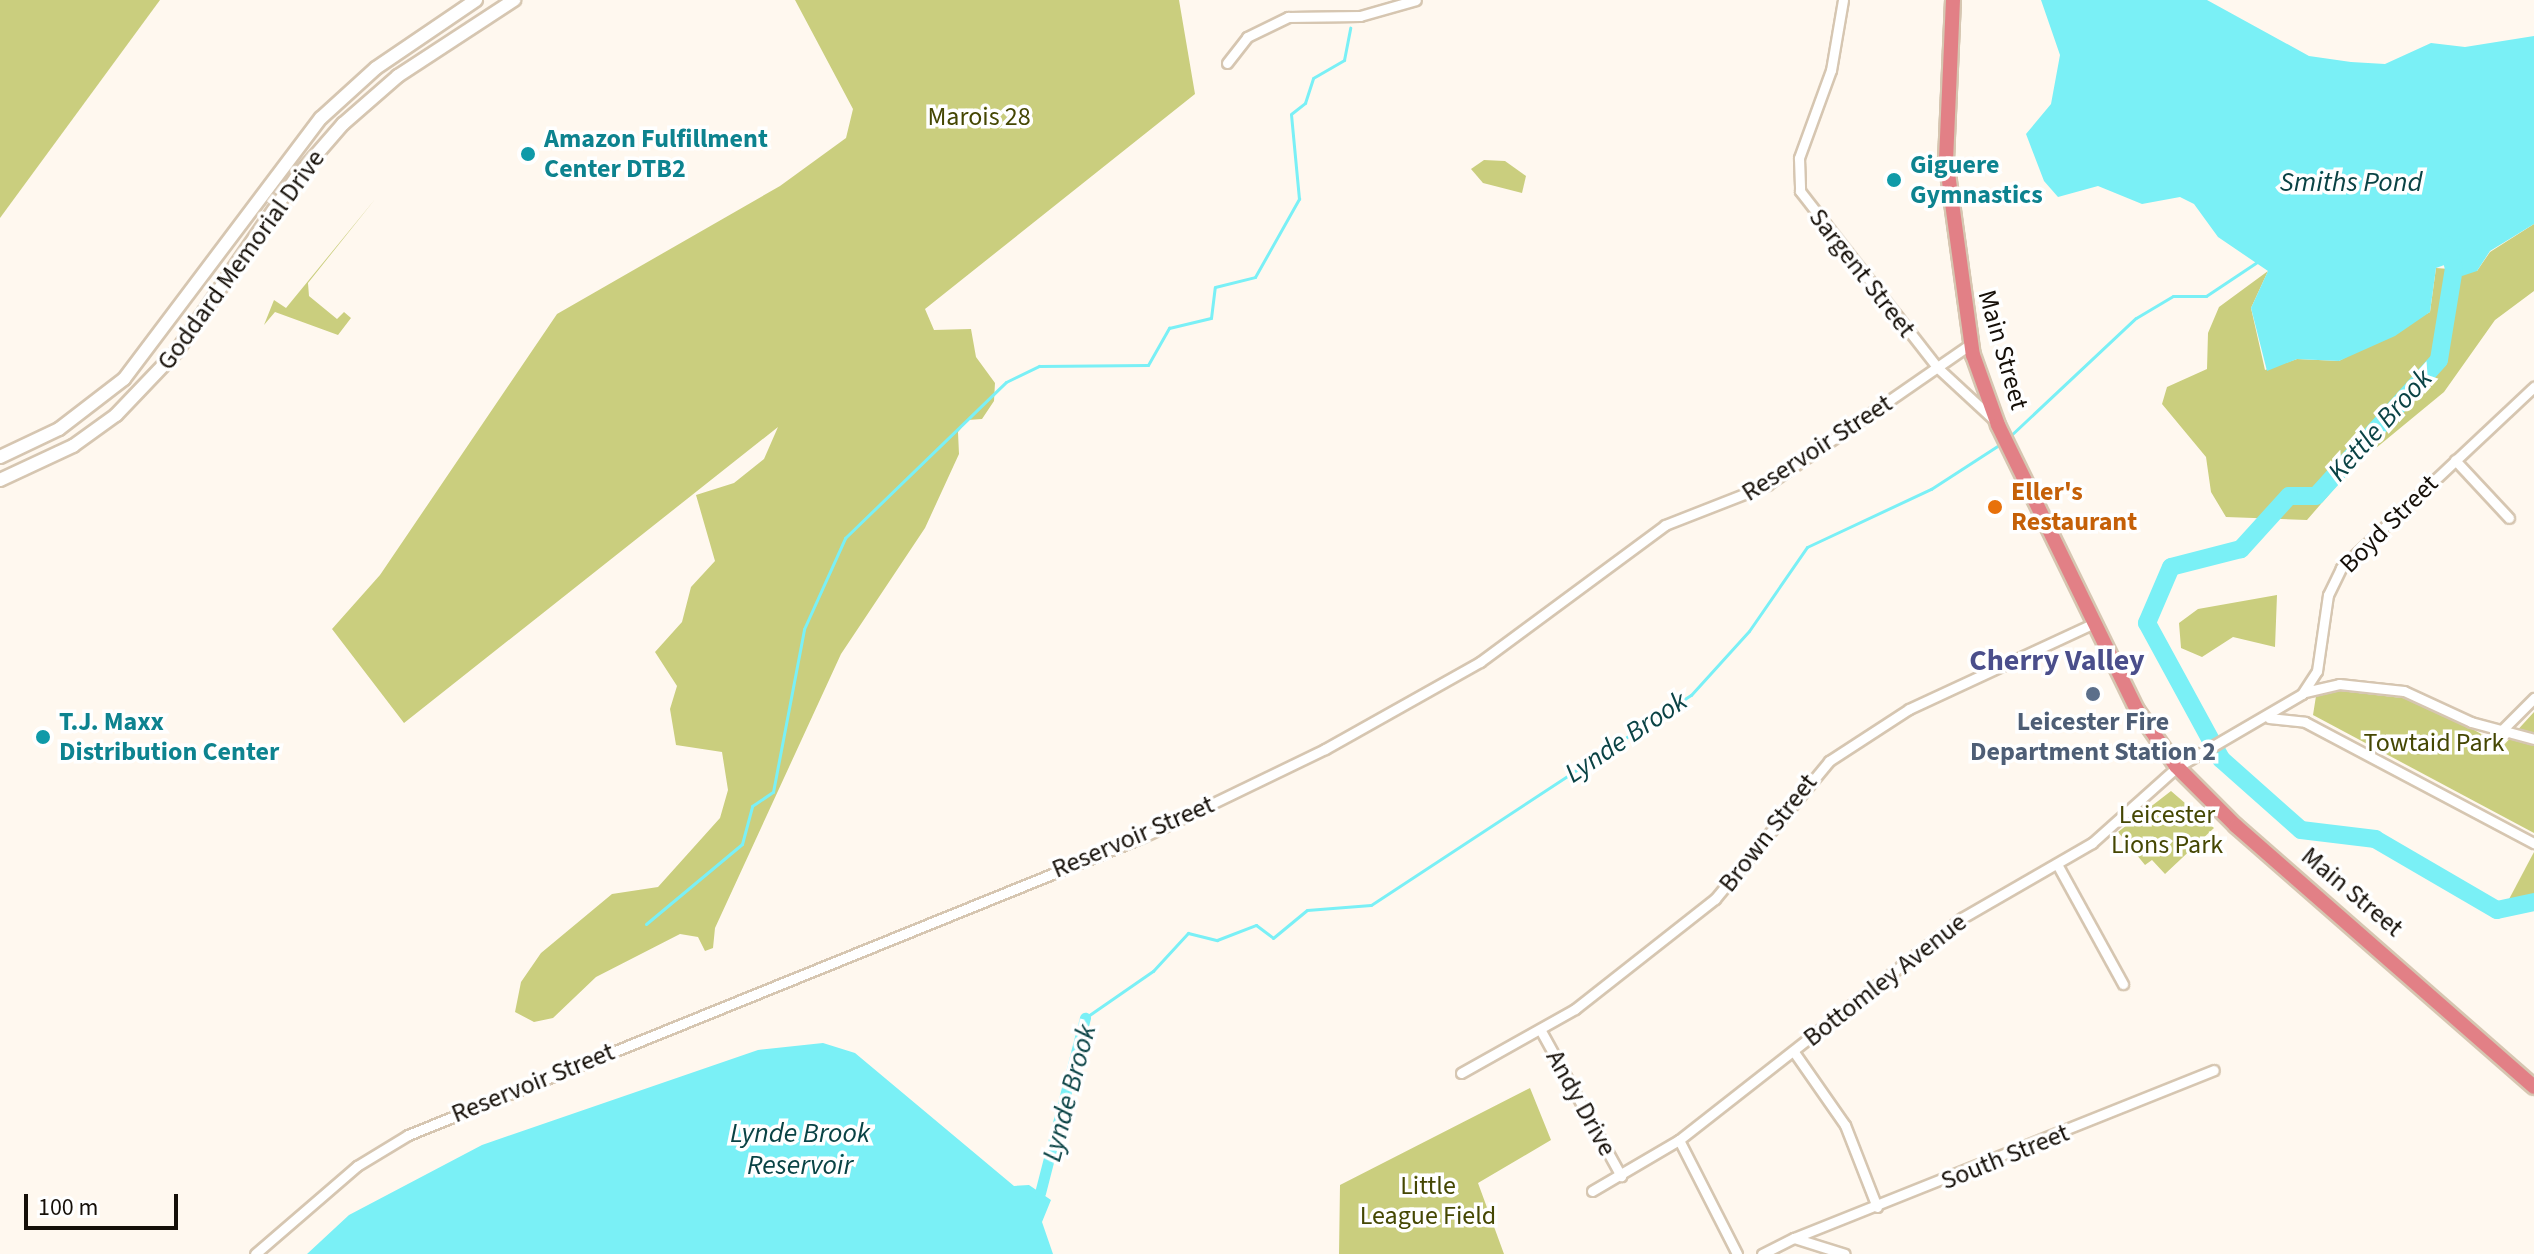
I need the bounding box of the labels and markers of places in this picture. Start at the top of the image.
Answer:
place label: Amazon Fulfillment Center DTB2 [544,123,768,184]
marker: Amazon Fulfillment Center DTB2 [519,145,537,163]
place label: Giguere Gymnastics [1910,149,2043,210]
marker: Giguere Gymnastics [1885,171,1903,189]
place label: Eller's Restaurant [2011,476,2137,538]
marker: Eller's Restaurant [1986,498,2004,516]
marker: Leicester Fire Department Station 2 [2084,685,2102,703]
place label: T.J. Maxx Distribution Center [59,706,279,768]
place label: Leicester Fire Department Station 2 [1970,706,2216,768]
marker: T.J. Maxx Distribution Center [34,728,52,746]

